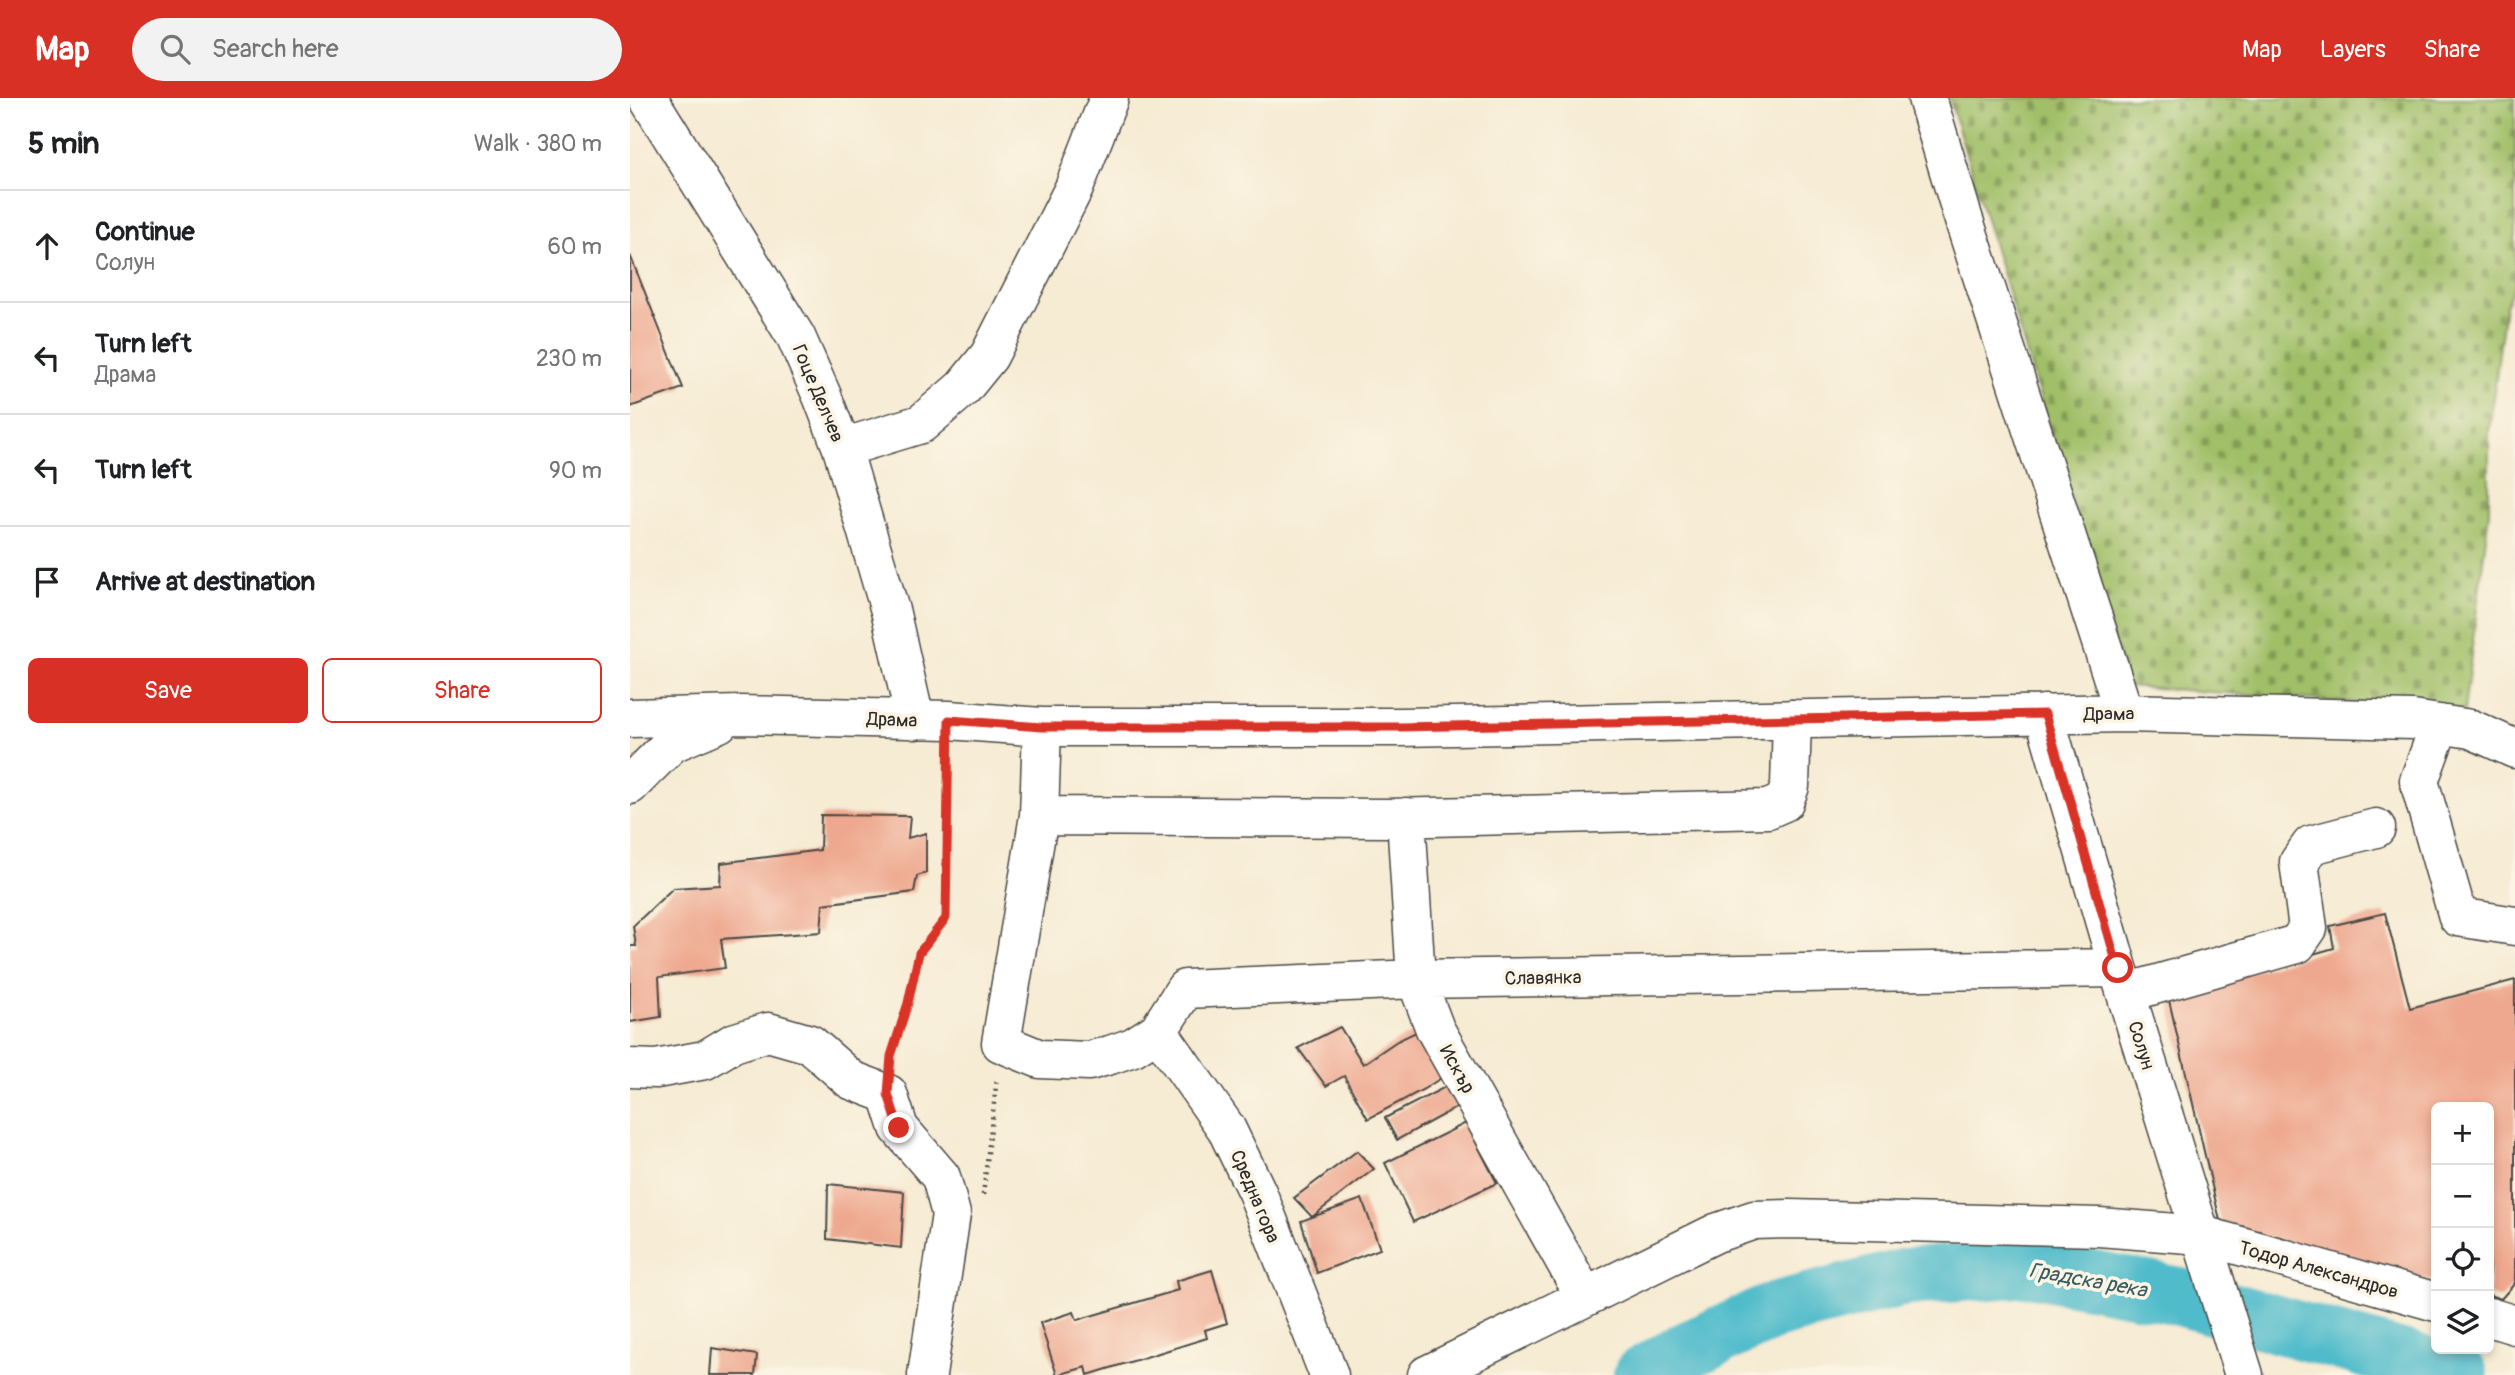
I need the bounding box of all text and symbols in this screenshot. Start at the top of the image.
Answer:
search box [132,18,622,81]
text: Map [35,29,90,70]
icon: search [156,30,194,68]
text: Search here [212,33,339,65]
text: Map [2242,35,2282,64]
text: Layers [2320,35,2386,64]
text: Share [2424,35,2480,64]
text: 5 min [28,125,99,162]
text: Walk · 380 m [474,129,602,158]
text: Continue [95,216,195,248]
icon: ahead [28,227,66,265]
text: 60 m [547,232,602,261]
text: Солун [95,248,155,277]
text: Turn left [95,328,191,360]
icon: left [28,339,66,377]
street label: Гоце Делчев [787,341,849,446]
text: 230 m [536,344,602,373]
text: Драма [95,360,156,389]
icon: left [28,451,66,489]
text: Turn left [95,454,191,486]
text: 90 m [549,456,602,485]
icon: arrive [28,563,66,601]
text: Arrive at destination [95,566,315,598]
button: Save [28,658,308,723]
button: Share [322,658,602,723]
street label: Драма [2083,702,2134,726]
street label: Драма [865,707,918,733]
route start [2102,952,2133,983]
street label: Славянка [1504,965,1582,991]
street label: Солун [2122,1018,2160,1072]
street label: Искър [1434,1041,1480,1098]
map controls [2431,1102,2494,1354]
button: + [2431,1102,2494,1165]
route end [883,1112,914,1143]
street label: Средна гора [1225,1146,1285,1247]
button: − [2431,1165,2494,1228]
button: locate [2431,1228,2494,1291]
street label: Тодор Александров [2236,1236,2401,1304]
water label: Градска река [2027,1257,2150,1304]
button: layers [2431,1291,2494,1354]

